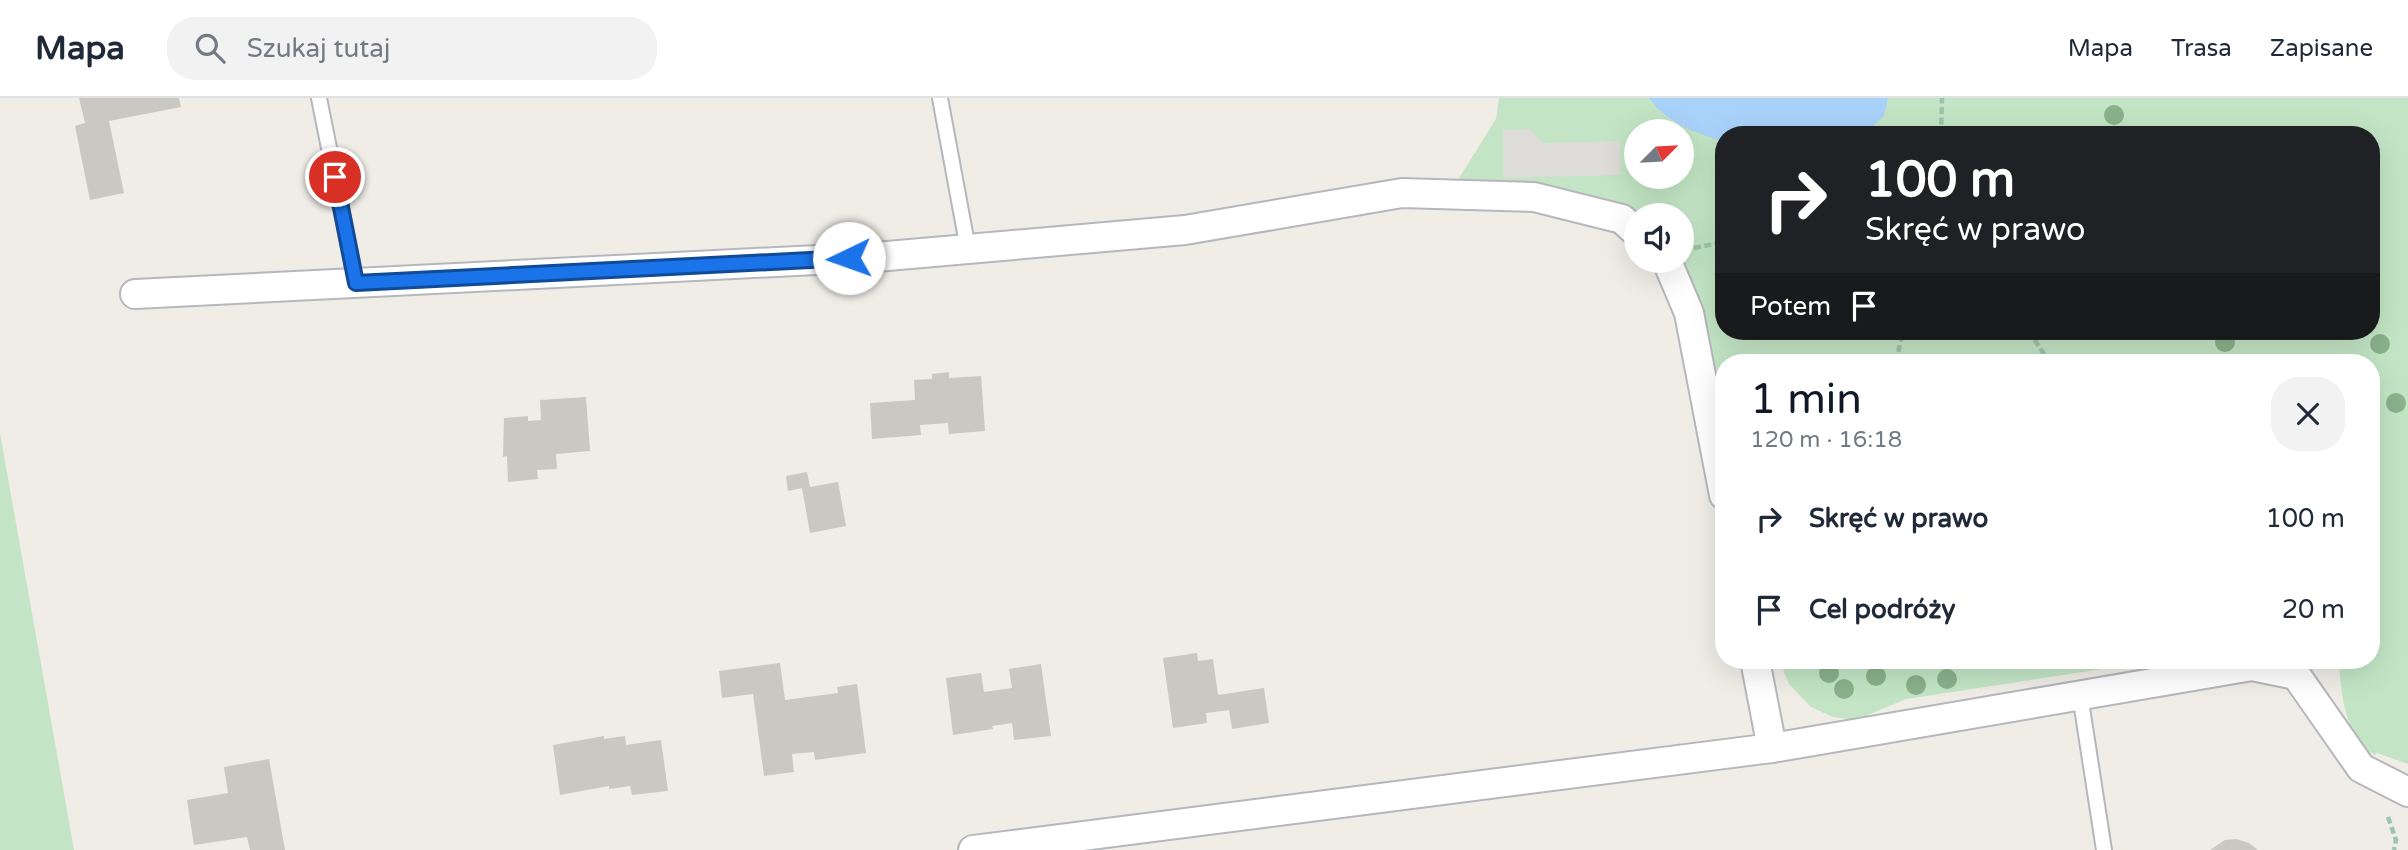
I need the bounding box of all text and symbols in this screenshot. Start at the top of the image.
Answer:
search box [167,17,657,80]
text: Mapa [35,29,125,68]
icon: search [191,29,229,67]
text: Szukaj tutaj [247,33,390,64]
text: Mapa [2068,34,2133,63]
text: Trasa [2171,34,2232,63]
text: Zapisane [2270,34,2373,63]
north arrow [1624,119,1694,189]
map controls [1624,119,1694,273]
pin [305,147,365,207]
text: 100 m [1865,151,2015,210]
icon: right [1750,154,1841,245]
icon: arrive [316,158,354,196]
button: sound [1624,203,1694,273]
text: Skręć w prawo [1865,211,2086,249]
position arrow [812,221,886,295]
icon: arrive [1845,287,1883,325]
text: Potem [1750,291,1831,322]
text: 1 min [1750,374,1862,425]
button: close [2271,377,2345,451]
text: 120 m · 16:18 [1750,426,1902,454]
icon: right [1750,500,1788,538]
text: Skręć w prawo [1809,503,1988,534]
text: 100 m [2265,503,2345,534]
icon: arrive [1750,591,1788,629]
text: Cel podróży [1809,594,1956,625]
text: 20 m [2282,594,2345,625]

